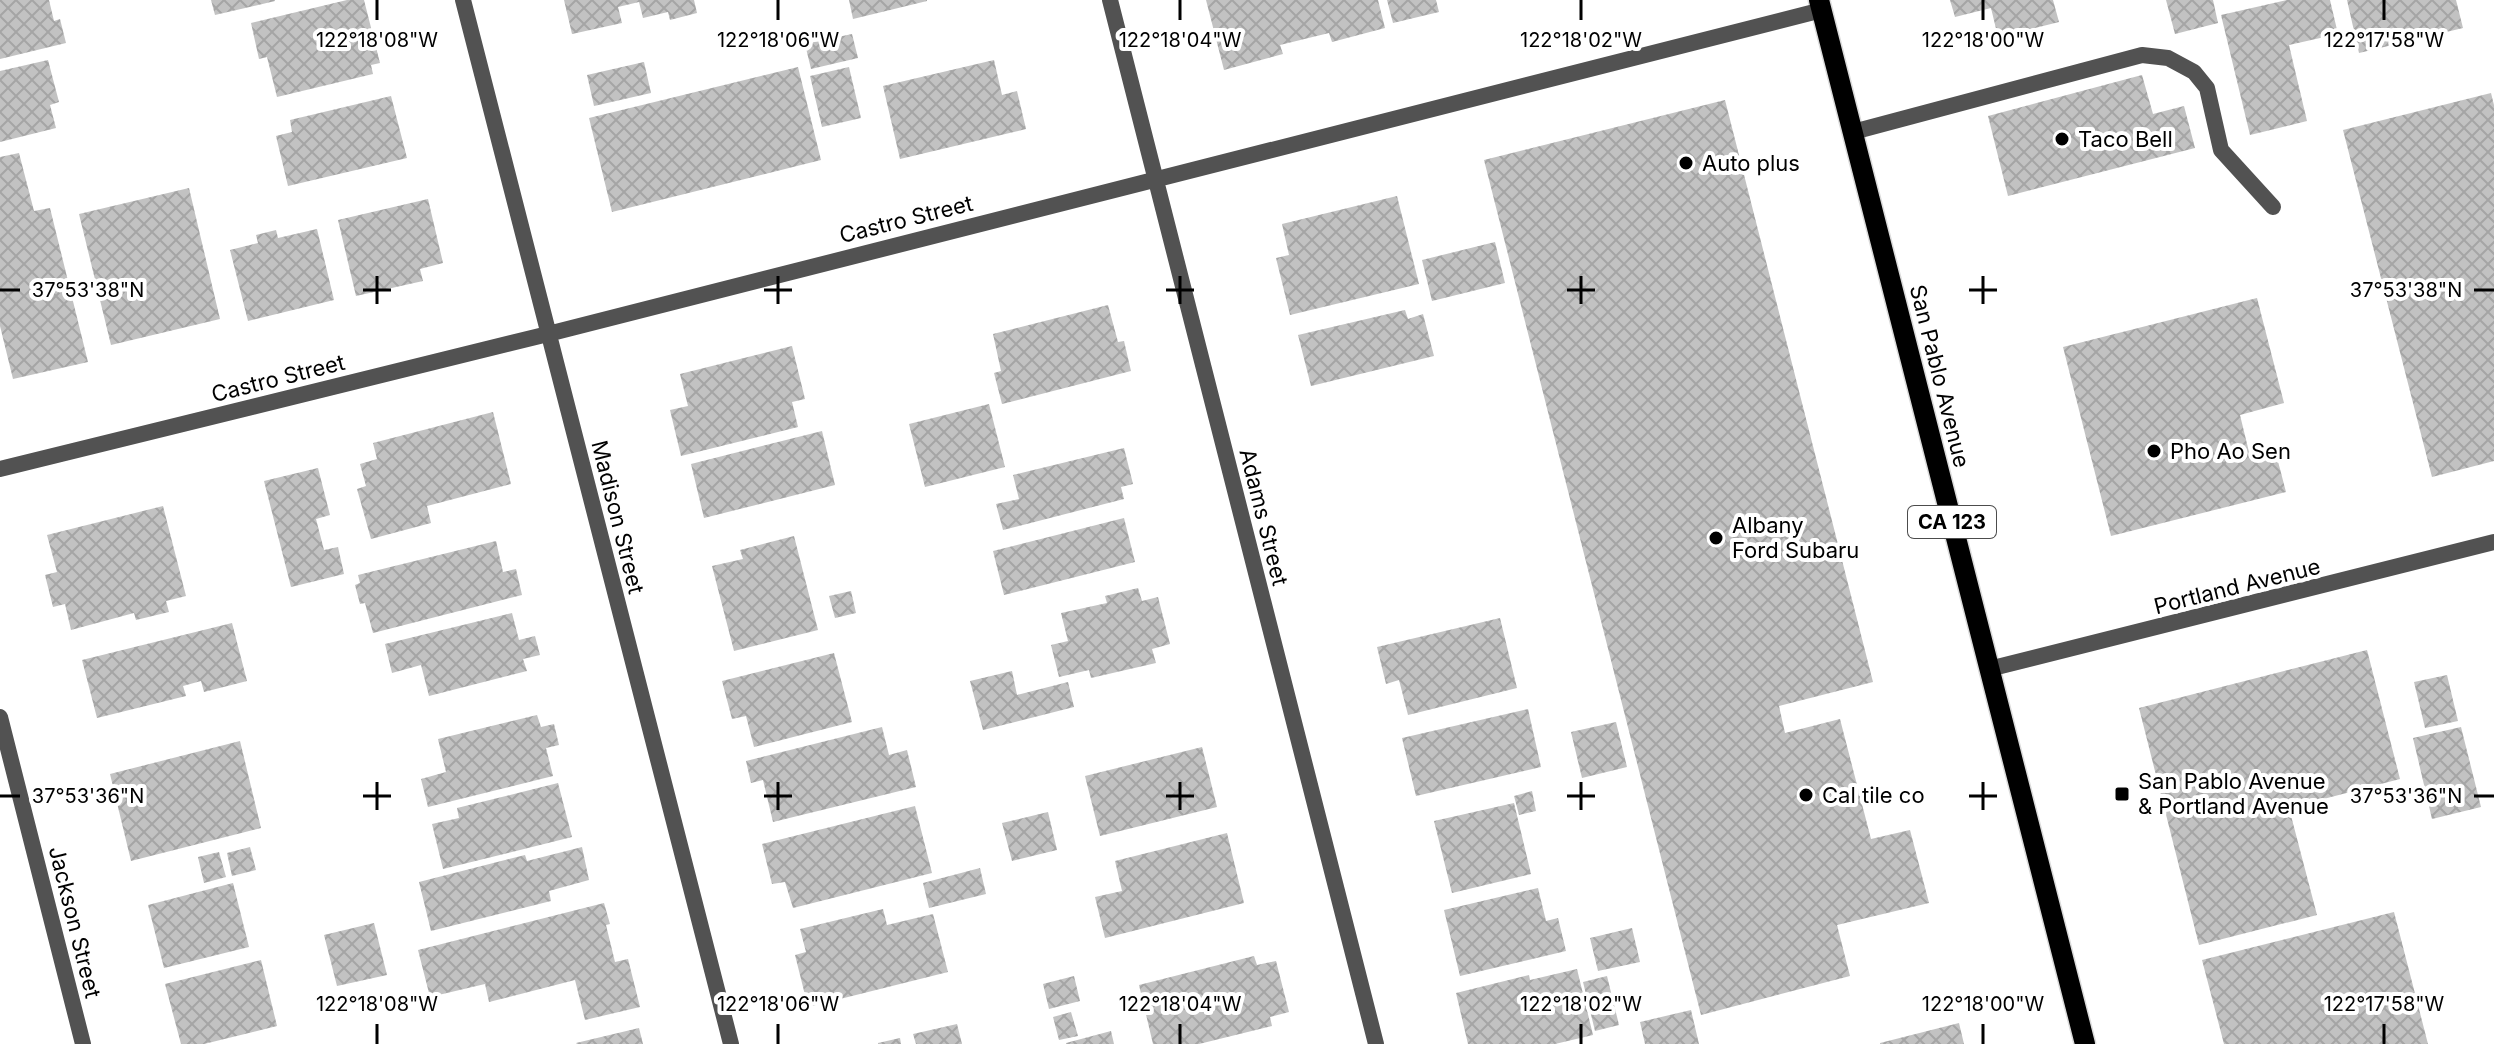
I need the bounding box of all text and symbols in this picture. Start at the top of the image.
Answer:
text: 122°18'08"W [316,28,438,52]
text: 122°18'06"W [717,28,839,52]
text: 122°18'04"W [1119,28,1242,52]
text: 122°18'02"W [1520,28,1642,52]
text: 122°18'00"W [1922,28,2044,52]
text: 122°17'58"W [2324,28,2445,52]
place label: Taco Bell [2078,126,2173,152]
marker: Taco Bell [2053,130,2071,148]
place label: Auto plus [1702,150,1800,176]
marker: Auto plus [1677,154,1695,172]
street label: Castro Street [837,190,975,248]
text: 37°53'38"N [32,278,144,302]
text: 37°53'38"N [2350,278,2462,302]
street label: San Pablo Avenue [1905,282,1975,470]
street label: Castro Street [209,349,347,407]
street label: Madison Street [586,438,650,596]
place label: Pho Ao Sen [2170,438,2291,464]
marker: Pho Ao Sen [2145,442,2163,460]
street label: Adams Street [1234,446,1294,588]
road number: CA 123 [1908,506,1996,538]
place label: Albany Ford Subaru [1732,512,1859,563]
marker: Albany Ford Subaru [1707,529,1725,547]
street label: Portland Avenue [2151,553,2323,619]
place label: San Pablo Avenue & Portland Avenue [2138,768,2329,819]
place label: Cal tile co [1822,782,1925,808]
text: 37°53'36"N [32,784,144,808]
text: 37°53'36"N [2350,784,2462,808]
marker: San Pablo Avenue & Portland Avenue [2113,785,2131,803]
marker: Cal tile co [1797,786,1815,804]
street label: Jackson Street [44,843,106,1001]
text: 122°18'08"W [316,992,438,1016]
text: 122°18'06"W [717,992,839,1016]
text: 122°18'04"W [1119,992,1242,1016]
text: 122°18'02"W [1520,992,1642,1016]
text: 122°18'00"W [1922,992,2044,1016]
text: 122°17'58"W [2324,992,2445,1016]

